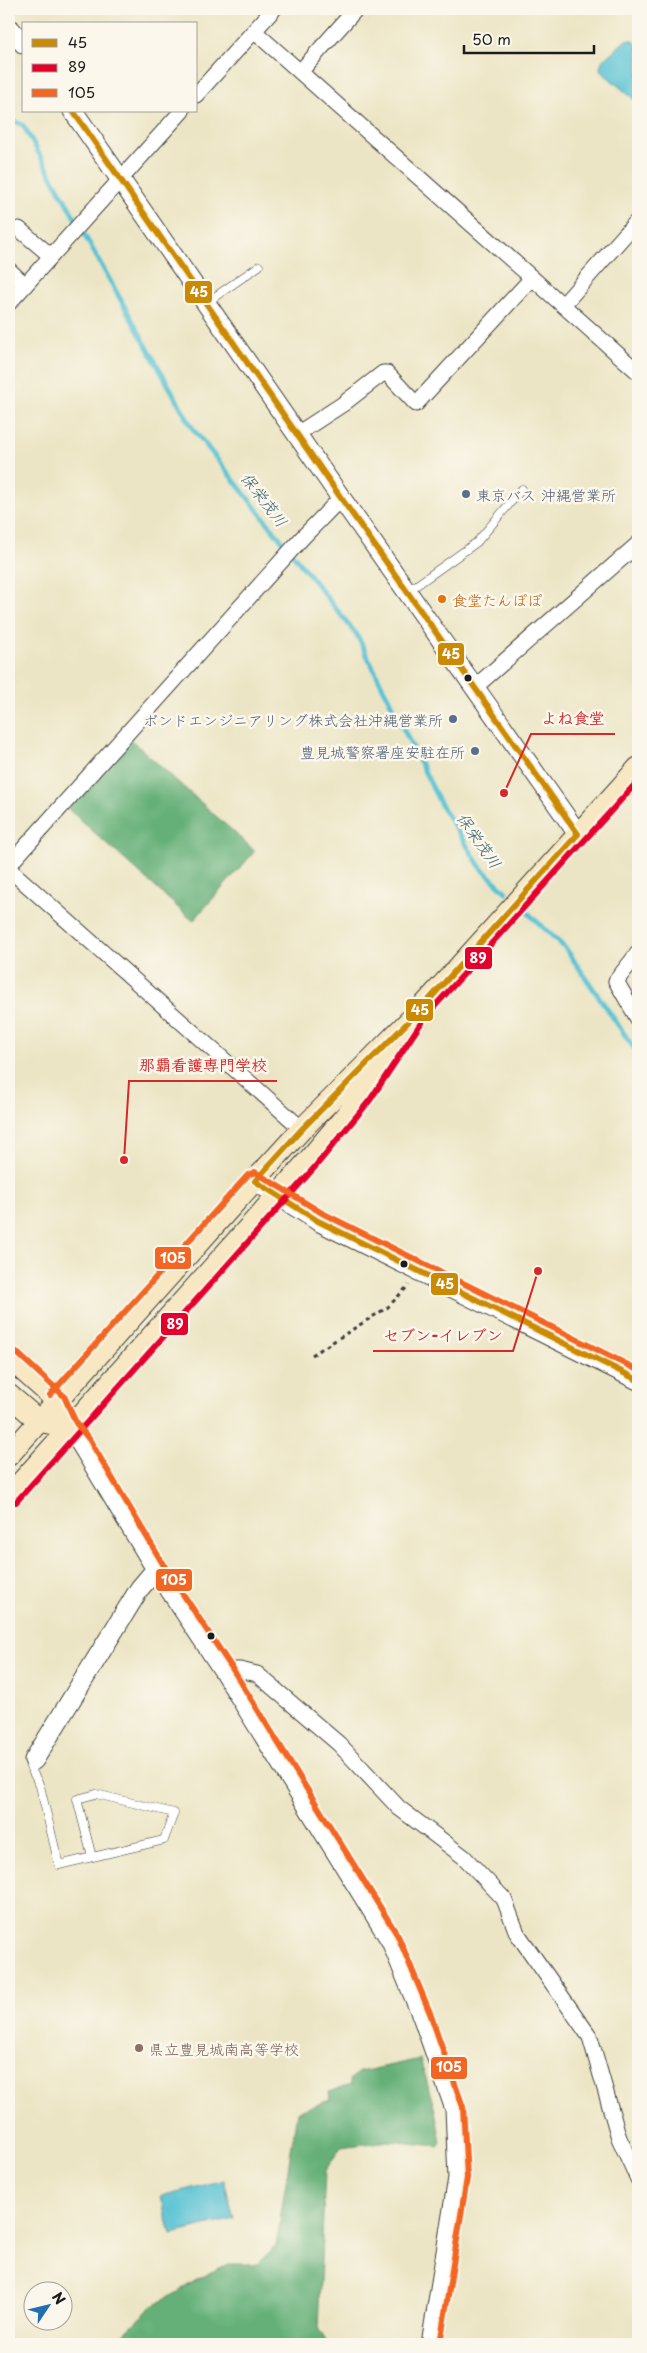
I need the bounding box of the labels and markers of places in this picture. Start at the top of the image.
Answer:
place label: 東京バス 沖縄営業所 [476,483,616,506]
marker: 東京バス 沖縄営業所 [460,488,472,500]
place label: 食堂たんぽぽ [452,588,542,611]
marker: 食堂たんぽぽ [436,593,448,605]
unlabelled marker [463,673,473,683]
callout: よね食堂 [531,703,615,734]
place label: ボンドエンジニアリング株式会社沖縄営業所 [143,708,443,731]
marker: ボンドエンジニアリング株式会社沖縄営業所 [447,713,459,725]
place label: 豊見城警察署座安駐在所 [300,740,465,763]
marker: 豊見城警察署座安駐在所 [469,745,481,757]
callout: 那覇看護専門学校 [129,1050,277,1081]
unlabelled marker [399,1259,409,1269]
callout: セブン-イレブン [373,1320,513,1351]
unlabelled marker [206,1631,216,1641]
place label: 県立豊見城南高等学校 [149,2037,299,2060]
marker: 県立豊見城南高等学校 [133,2042,145,2054]

